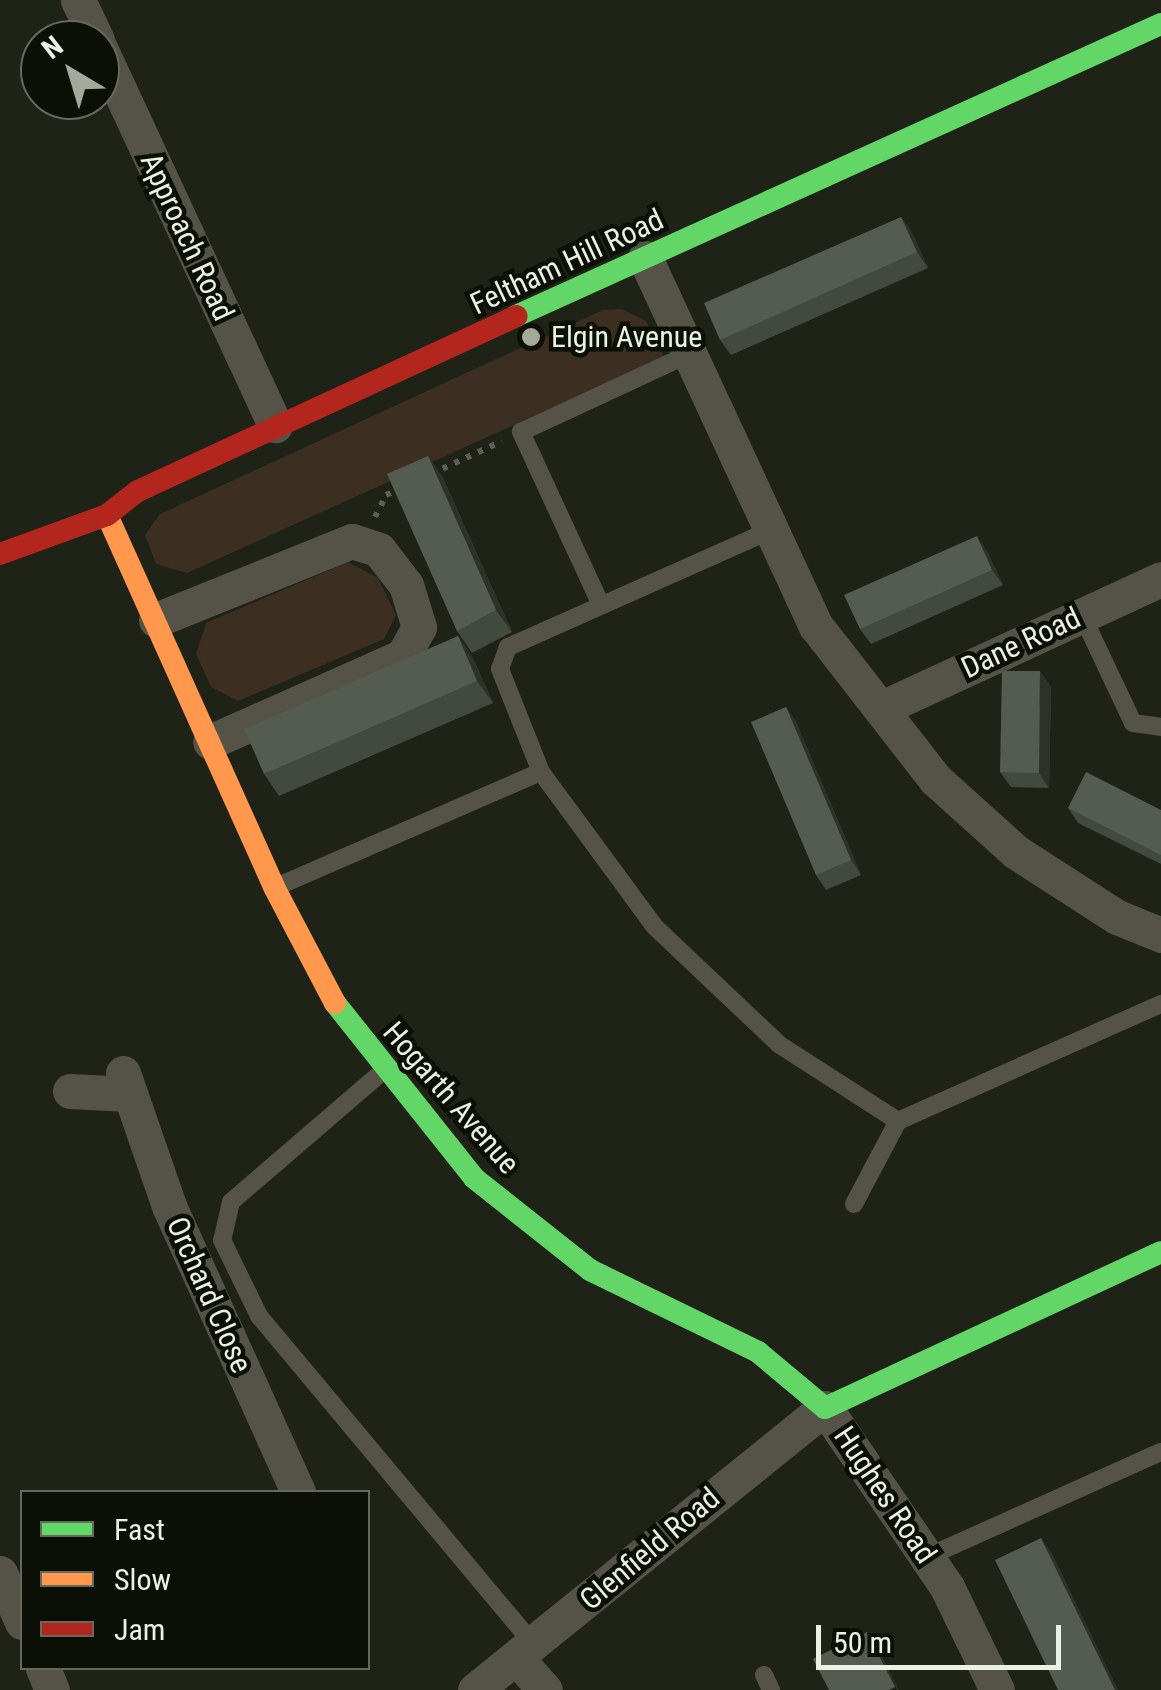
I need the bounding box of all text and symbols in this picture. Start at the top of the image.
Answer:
north arrow [20,20,120,120]
text: N [36,29,69,66]
street label: Approach Road [133,148,241,326]
street label: Feltham Hill Road [465,202,669,322]
place label: Elgin Avenue [551,319,702,355]
marker: Elgin Avenue [520,326,542,348]
street label: Dane Road [956,600,1086,686]
street label: Hogarth Avenue [375,1015,527,1181]
street label: Orchard Close [159,1211,259,1379]
street label: Hughes Road [826,1420,944,1570]
street label: Glenfield Road [573,1480,727,1618]
legend [20,1490,370,1670]
text: Fast [114,1512,165,1547]
text: Slow [114,1562,171,1597]
scale bar [821,1605,1066,1667]
text: Jam [114,1612,165,1647]
text: 50 m [833,1625,892,1660]

